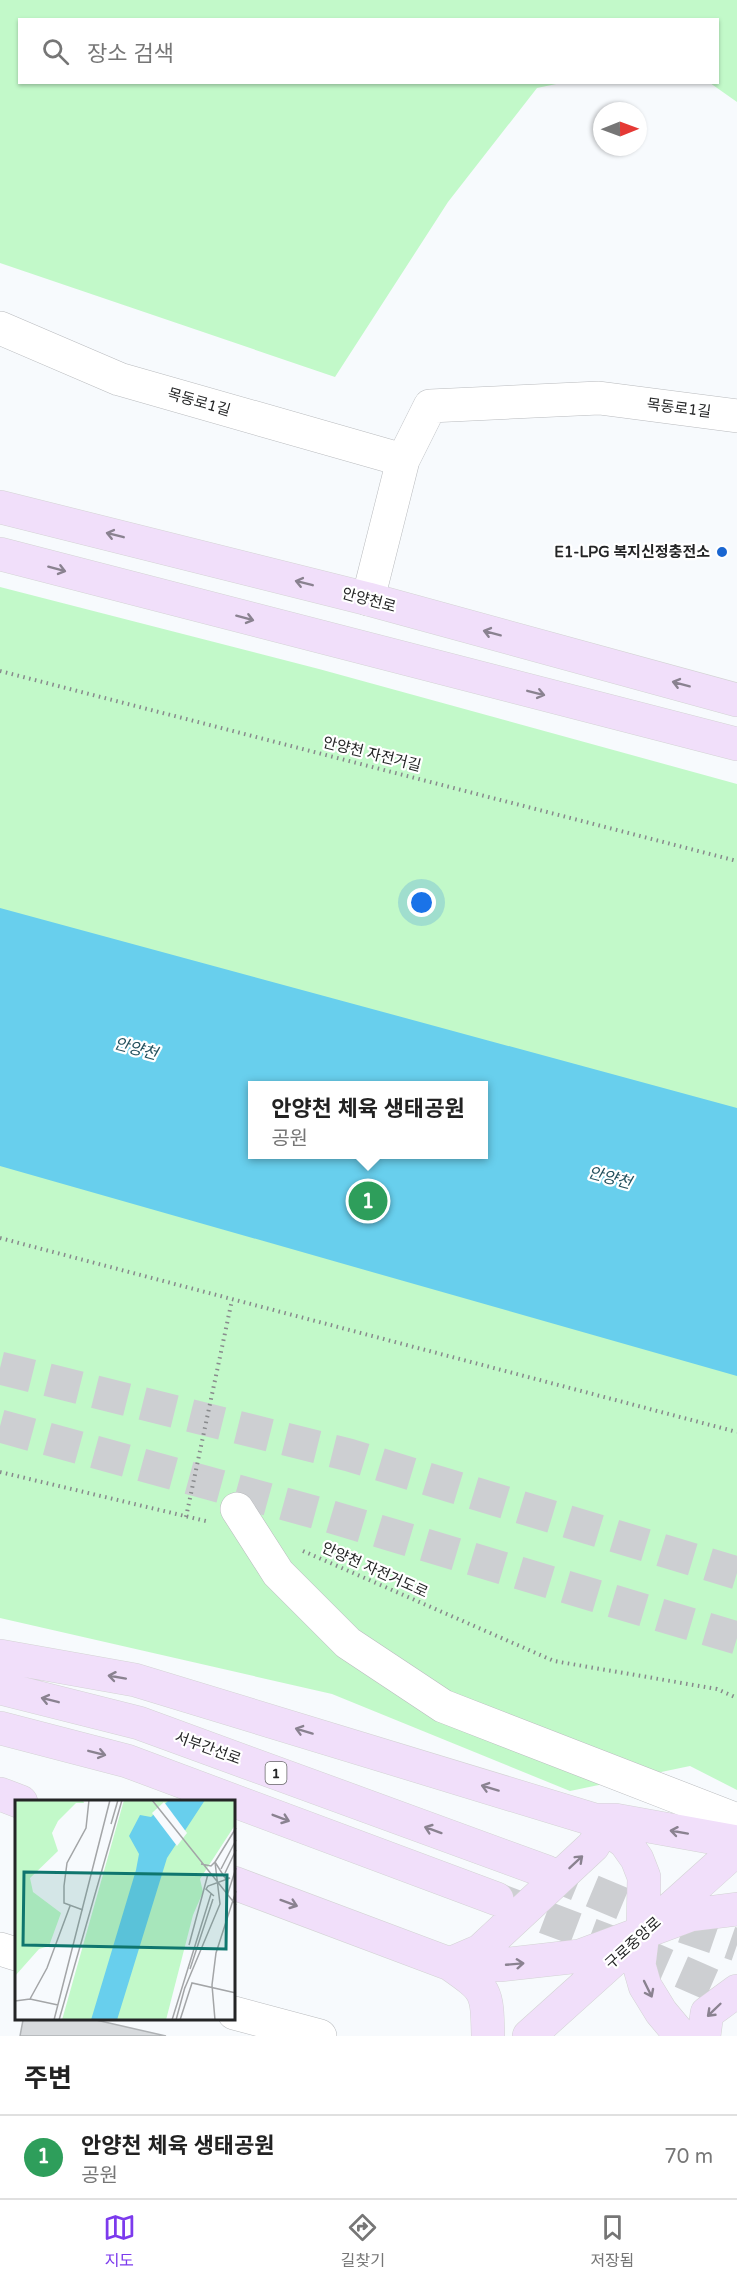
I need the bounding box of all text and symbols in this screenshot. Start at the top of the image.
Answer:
search box [18,18,719,84]
icon: search [39,35,72,68]
text: 장소 검색 [87,41,174,67]
north arrow [593,102,647,156]
street label: 목동로1길 [165,384,233,420]
street label: 목동로1길 [646,395,712,421]
one-way arrow [106,529,125,541]
place label: E1-LPG 복지신정충전소 [554,543,710,561]
marker: E1-LPG 복지신정충전소 [715,545,729,559]
one-way arrow [47,564,66,575]
one-way arrow [295,577,314,588]
street label: 안양천로 [340,584,398,616]
one-way arrow [236,613,255,624]
one-way arrow [483,627,502,638]
one-way arrow [671,678,690,689]
one-way arrow [526,687,545,699]
street label: 안양천 자전거길 [321,733,423,775]
your location [407,888,436,917]
water label: 안양천 [112,1034,162,1065]
popup [248,1081,488,1159]
text: 안양천 체육 생태공원 [271,1096,465,1122]
text: 공원 [271,1127,308,1151]
water label: 안양천 [586,1163,636,1194]
pin: 1 [348,1178,388,1224]
street label: 안양천 자전거도로 [319,1539,431,1601]
one-way arrow [107,1671,127,1682]
one-way arrow [40,1694,59,1706]
one-way arrow [295,1725,314,1736]
street label: 서부간선로 [172,1728,244,1768]
one-way arrow [88,1748,107,1759]
road number: 1 [266,1762,286,1784]
one-way arrow [481,1782,500,1793]
inset map [15,1800,236,2021]
one-way arrow [271,1814,290,1825]
one-way arrow [424,1824,443,1835]
one-way arrow [670,1826,690,1837]
one-way arrow [568,1855,583,1869]
one-way arrow [279,1899,298,1910]
street label: 구로중앙로 [601,1913,665,1973]
one-way arrow [504,1958,524,1969]
one-way arrow [642,1980,654,1997]
one-way arrow [707,2002,722,2017]
text: 주변 [24,2063,72,2094]
text: 안양천 체육 생태공원 [81,2133,275,2159]
text: 1 [37,2145,50,2169]
text: 70 m [664,2145,713,2169]
text: 공원 [81,2164,118,2188]
tab: 지도 [103,2211,136,2271]
tab: 길찾기 [341,2211,385,2271]
tab: 저장됨 [590,2211,634,2271]

